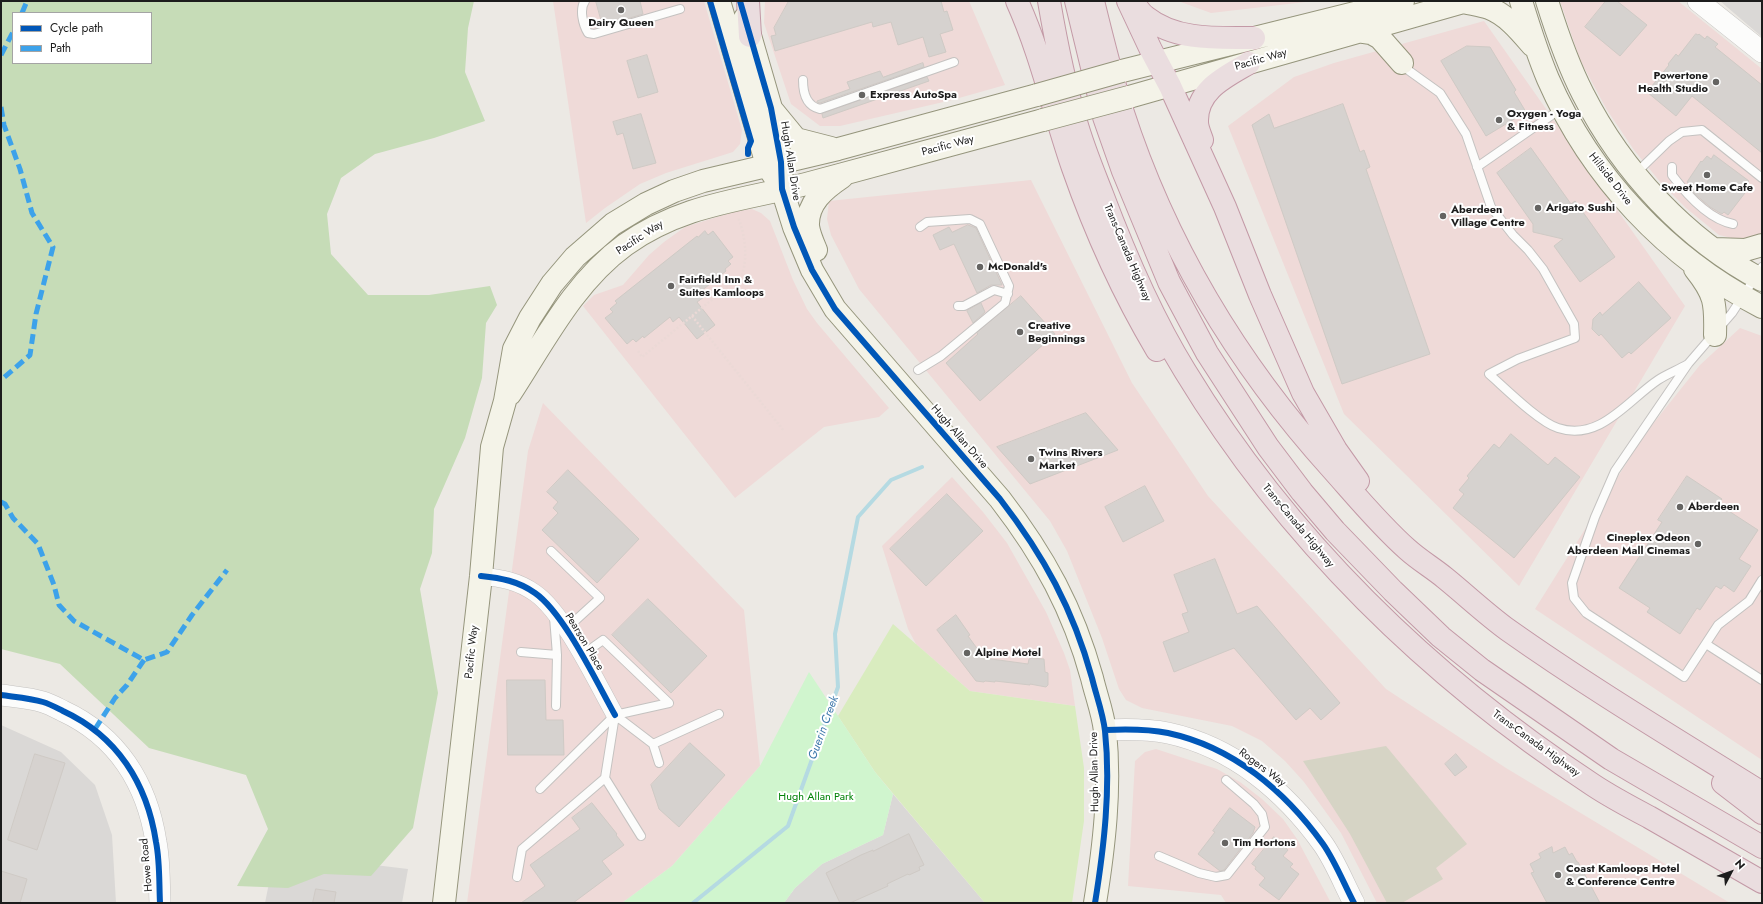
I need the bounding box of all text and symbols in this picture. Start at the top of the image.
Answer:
marker: Dairy Queen [616,5,626,15]
legend [12,12,152,64]
place label: Dairy Queen [588,16,654,30]
text: Cycle path [50,19,103,37]
text: Path [50,39,71,57]
street label: Pacific Way [1233,46,1289,74]
place label: Powertone Health Studio [1638,69,1708,95]
marker: Powertone Health Studio [1711,77,1721,87]
place label: Express AutoSpa [870,88,957,102]
marker: Express AutoSpa [857,90,867,100]
place label: Oxygen - Yoga & Fitness [1507,107,1581,133]
marker: Oxygen - Yoga & Fitness [1494,115,1504,125]
street label: Hugh Allan Drive [777,120,803,202]
street label: Pacific Way [920,133,976,159]
street label: Hillside Drive [1585,150,1635,208]
marker: Sweet Home Cafe [1702,170,1712,180]
place label: Sweet Home Cafe [1661,181,1753,195]
place label: Arigato Sushi [1546,201,1615,215]
street label: Trans-Canada Highway [1100,202,1154,304]
place label: Aberdeen Village Centre [1451,203,1525,229]
marker: Arigato Sushi [1533,203,1543,213]
marker: Aberdeen Village Centre [1438,211,1448,221]
street label: Pacific Way [614,218,666,258]
place label: McDonald's [988,260,1047,274]
marker: McDonald's [975,262,985,272]
place label: Fairfield Inn & Suites Kamloops [679,273,764,299]
marker: Fairfield Inn & Suites Kamloops [666,281,676,291]
place label: Creative Beginnings [1028,319,1085,345]
marker: Creative Beginnings [1015,327,1025,337]
street label: Hugh Allan Drive [928,402,990,472]
place label: Twins Rivers Market [1039,446,1103,472]
marker: Twins Rivers Market [1026,454,1036,464]
street label: Trans-Canada Highway [1259,482,1337,570]
place label: Aberdeen [1688,500,1739,514]
marker: Aberdeen [1675,502,1685,512]
place label: Cineplex Odeon Aberdeen Mall Cinemas [1567,531,1690,557]
marker: Cineplex Odeon Aberdeen Mall Cinemas [1693,539,1703,549]
street label: Pearson Place [562,611,606,673]
street label: Pacific Way [463,625,481,679]
place label: Alpine Motel [975,646,1041,660]
marker: Alpine Motel [962,648,972,658]
water label: Guerin Creek [806,694,842,762]
street label: Trans-Canada Highway [1490,708,1582,780]
street label: Hugh Allan Drive [1088,732,1102,812]
street label: Rogers Way [1236,746,1288,790]
park label: Hugh Allan Park [778,790,854,804]
place label: Tim Hortons [1233,836,1296,850]
street label: Howe Road [138,838,156,892]
marker: Tim Hortons [1220,838,1230,848]
north arrow [1711,852,1751,892]
text: N [1731,856,1749,873]
place label: Coast Kamloops Hotel & Conference Centre [1566,862,1680,888]
marker: Coast Kamloops Hotel & Conference Centre [1553,870,1563,880]

